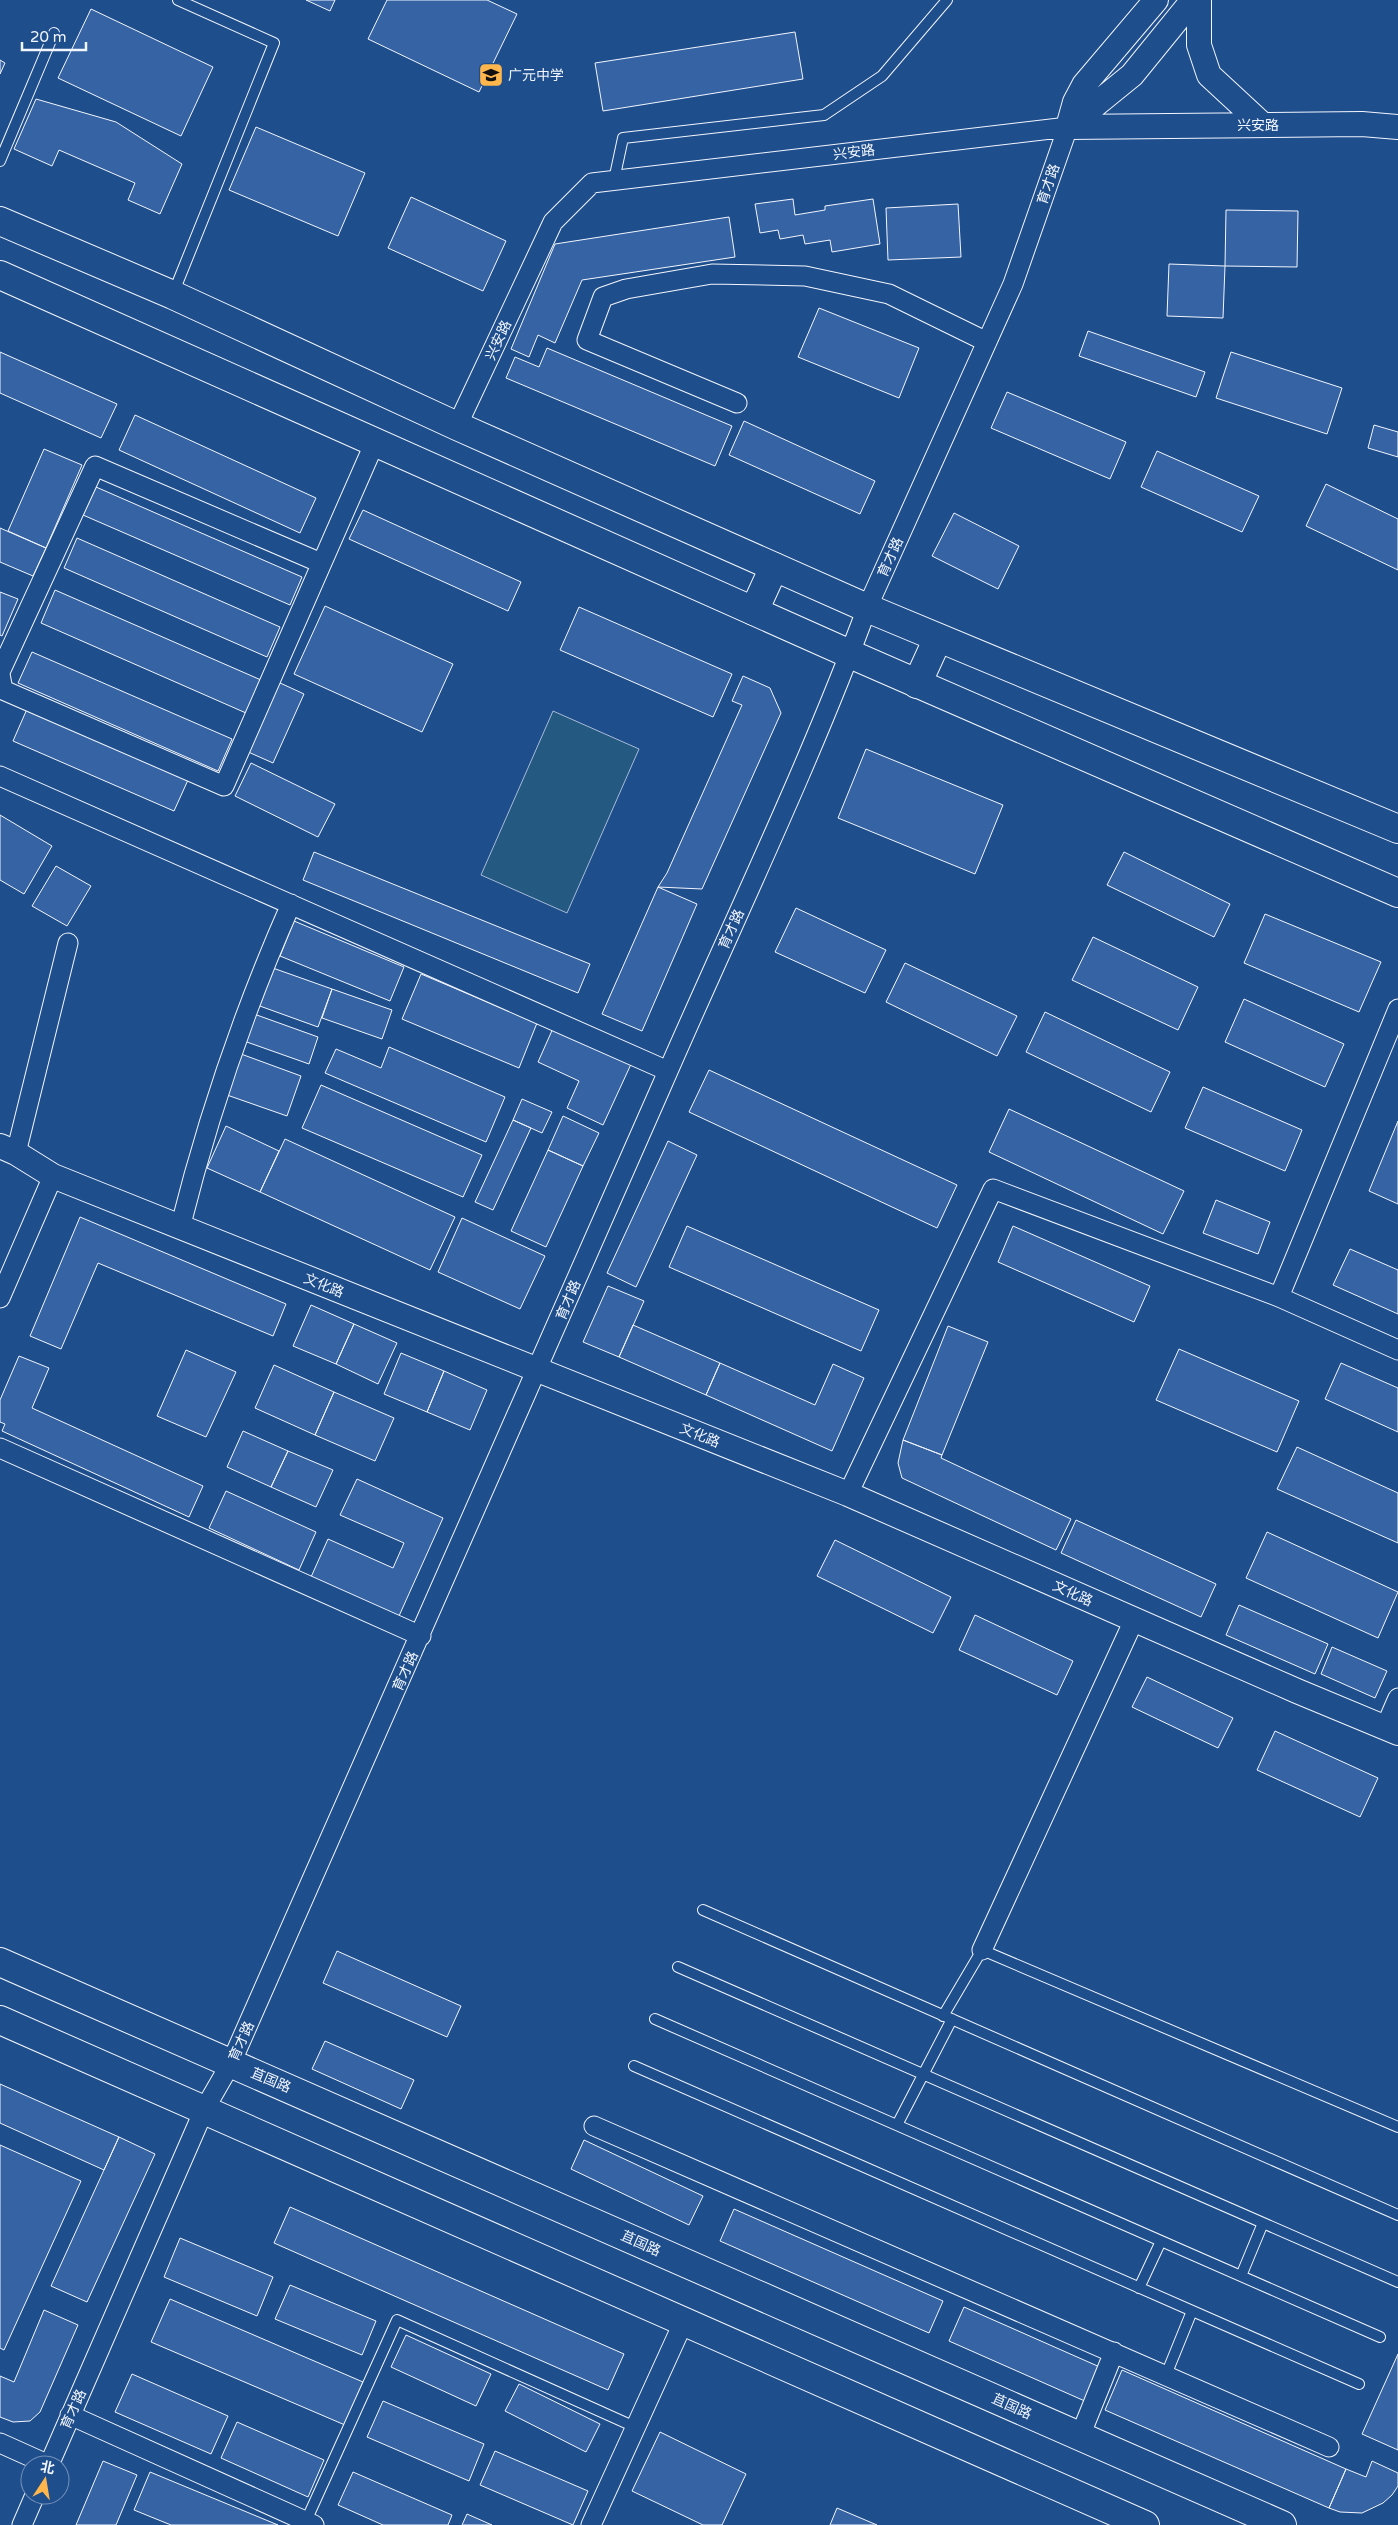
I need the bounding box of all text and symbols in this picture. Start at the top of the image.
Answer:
scale bar [22,20,86,52]
text: 20 m [30,28,67,46]
school or university icon: 广元中学 [478,62,504,88]
place label: 广元中学 [508,67,564,84]
street label: 兴安路 [1237,117,1279,134]
street label: 兴安路 [832,142,876,163]
street label: 育才路 [1034,162,1063,207]
street label: 兴安路 [482,318,515,363]
street label: 育才路 [874,535,907,580]
street label: 育才路 [715,907,748,952]
street label: 文化路 [301,1270,346,1301]
street label: 育才路 [552,1278,584,1323]
street label: 文化路 [677,1420,722,1451]
street label: 文化路 [1050,1577,1095,1610]
street label: 育才路 [389,1649,422,1694]
street label: 育才路 [225,2019,258,2064]
street label: 苴国路 [248,2064,293,2096]
street label: 苴国路 [618,2227,663,2260]
street label: 育才路 [57,2387,90,2432]
street label: 苴国路 [989,2390,1034,2423]
north arrow [20,2455,70,2505]
text: 北 [39,2458,56,2478]

